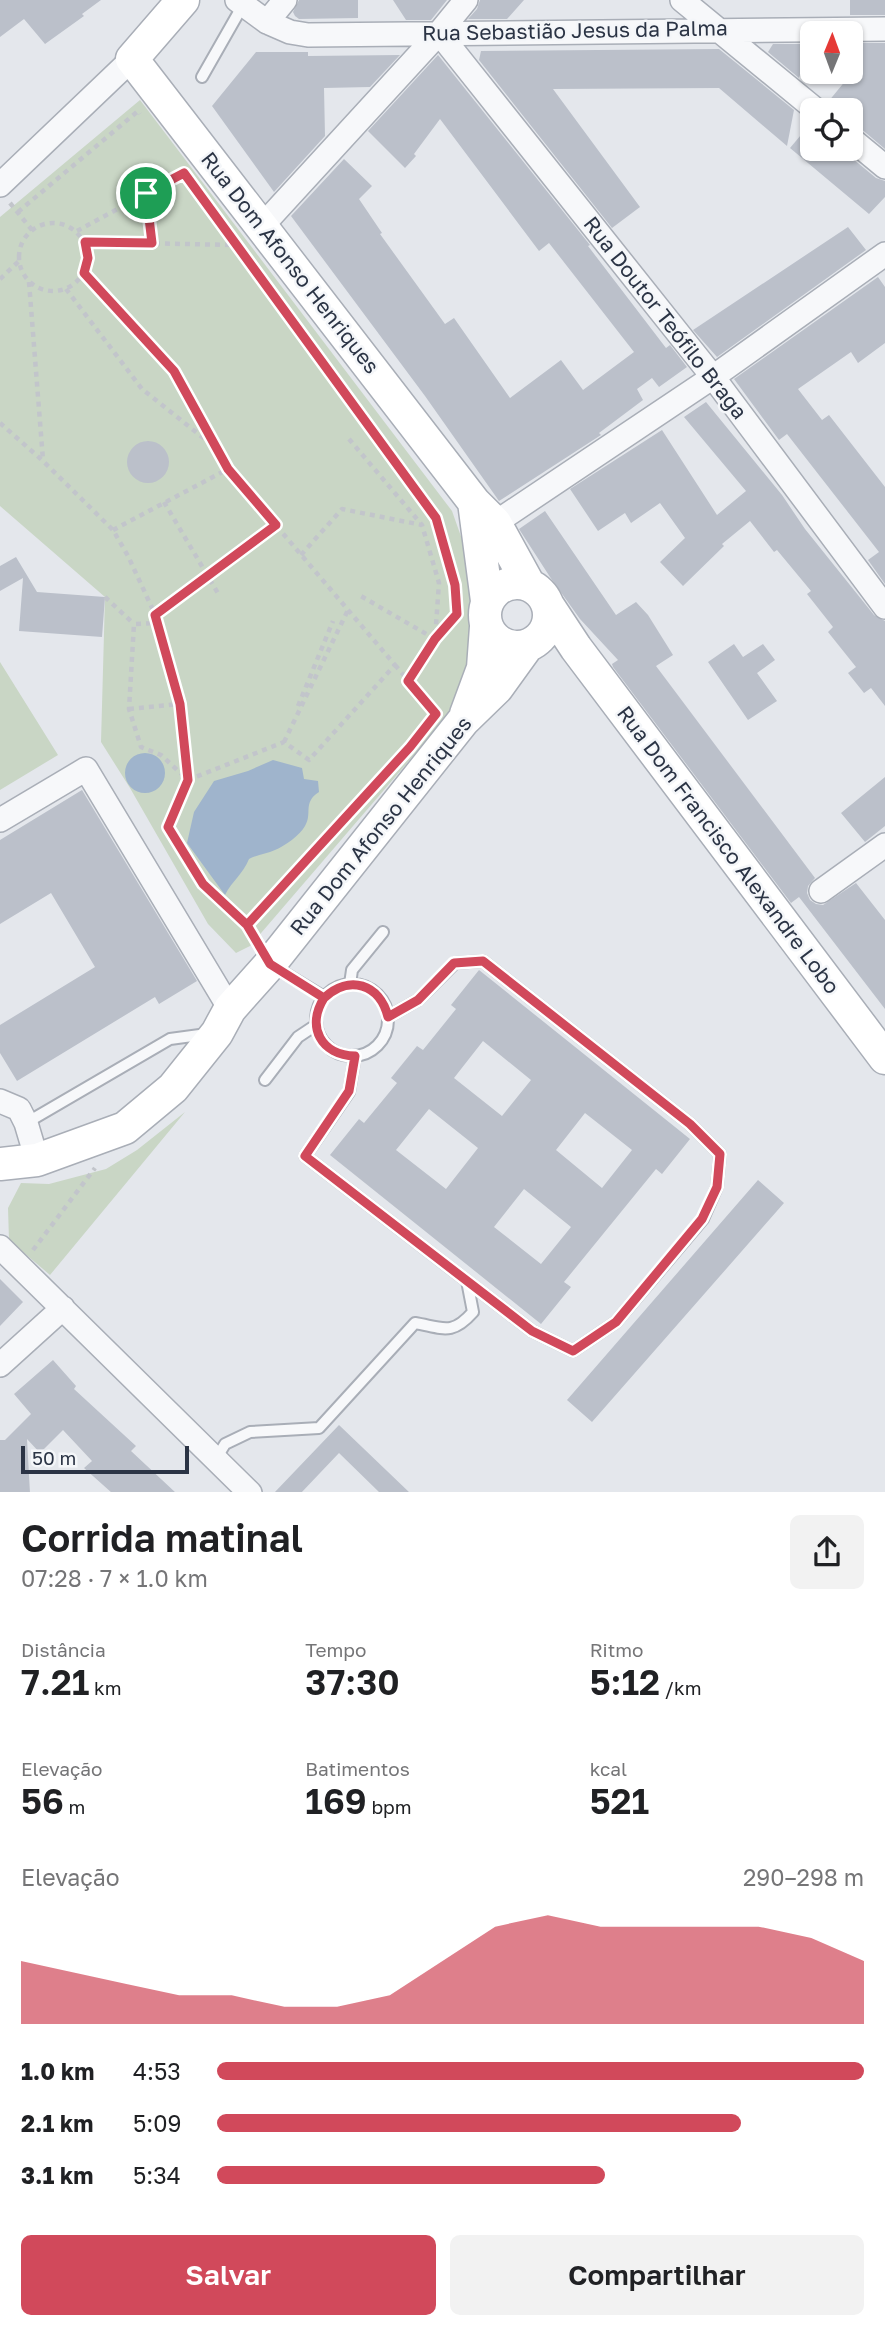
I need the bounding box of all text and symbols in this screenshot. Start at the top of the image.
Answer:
street label: Rua Sebastião Jesus da Palma [422,14,728,46]
north arrow [800,21,863,84]
map controls [800,21,863,161]
button: locate [800,98,863,161]
street label: Rua Dom Afonso Henriques [196,146,385,378]
pin [116,163,176,223]
icon: arrive [127,174,165,212]
street label: Rua Doutor Teófilo Braga [579,211,753,424]
street label: Rua Dom Francisco Alexandre Lobo [612,700,846,999]
street label: Rua Dom Afonso Henriques [284,711,477,940]
scale bar [21,1444,189,1475]
text: 50 m [32,1446,76,1469]
text: Corrida matinal [21,1515,303,1560]
button: share [790,1515,864,1589]
text: 07:28 · 7 × 1.0 km [21,1564,208,1592]
text: Distância [21,1638,106,1661]
text: Tempo [305,1638,366,1661]
text: Ritmo [590,1638,643,1661]
text: 7.21 [21,1661,89,1703]
text: 37:30 [305,1661,400,1703]
text: 5:12 [590,1661,660,1703]
text: km [89,1676,122,1699]
text: /km [660,1676,702,1699]
text: Elevação [21,1757,102,1780]
text: Batimentos [305,1757,410,1780]
text: kcal [590,1757,627,1780]
text: 56 [21,1780,64,1822]
text: 169 [305,1780,367,1822]
text: 521 [590,1780,649,1822]
text: m [64,1795,85,1818]
text: bpm [367,1795,412,1818]
text: Elevação [21,1863,120,1891]
text: 290–298 m [743,1863,864,1891]
text: 1.0 km [21,2057,94,2085]
text: 4:53 [133,2057,181,2085]
text: 2.1 km [21,2109,93,2137]
text: 5:09 [133,2109,181,2137]
text: 3.1 km [21,2161,93,2189]
text: 5:34 [133,2161,181,2189]
button: Salvar [21,2235,436,2315]
button: Compartilhar [450,2235,864,2315]

